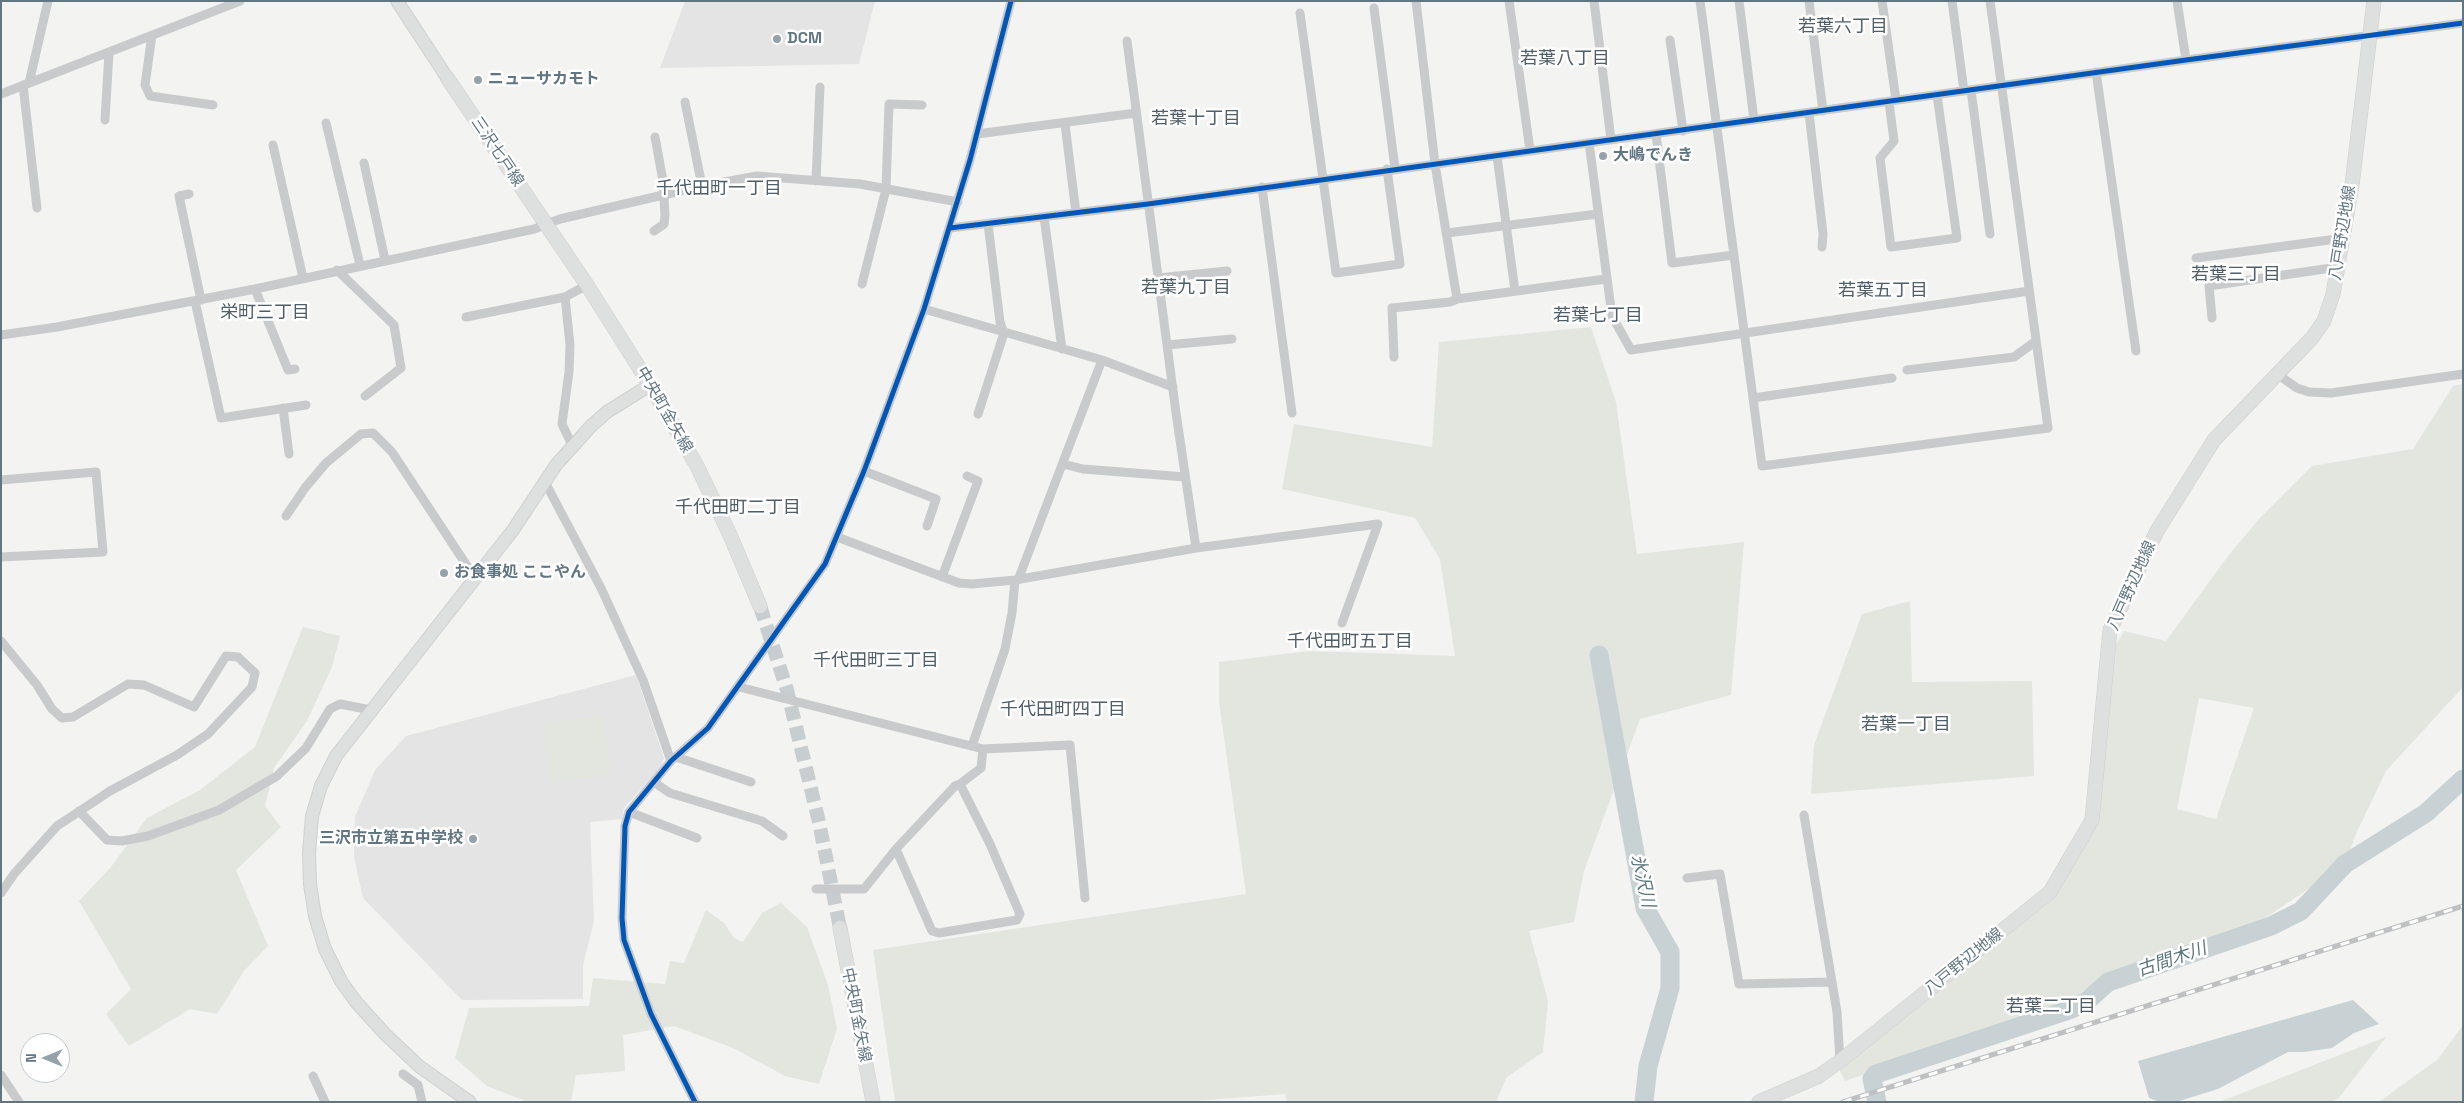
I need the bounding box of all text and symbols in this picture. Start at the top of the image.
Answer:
district label: 若葉六丁目 [1798,16,1888,38]
place label: DCM [787,29,822,49]
marker: DCM [771,33,783,45]
district label: 若葉八丁目 [1520,48,1610,70]
place label: ニューサカモト [488,70,600,90]
marker: ニューサカモト [472,74,484,86]
district label: 若葉十丁目 [1151,108,1241,130]
street label: 三沢七戸線 [467,113,527,191]
place label: 大嶋でんき [1613,146,1693,166]
marker: 大嶋でんき [1597,150,1609,162]
district label: 千代田町一丁目 [656,178,782,200]
street label: 八戸野辺地線 [2326,184,2360,282]
district label: 若葉三丁目 [2191,264,2281,286]
district label: 若葉九丁目 [1141,277,1231,299]
district label: 若葉五丁目 [1838,280,1928,302]
district label: 栄町三丁目 [220,302,310,324]
district label: 若葉七丁目 [1553,305,1643,327]
street label: 中央町金矢線 [632,364,696,456]
district label: 千代田町二丁目 [675,497,801,519]
street label: 八戸野辺地線 [2104,538,2160,634]
place label: お食事処 ここやん [454,563,586,583]
marker: お食事処 ここやん [438,567,450,579]
district label: 千代田町五丁目 [1287,631,1413,653]
district label: 千代田町三丁目 [813,650,939,672]
district label: 千代田町四丁目 [1000,699,1126,721]
district label: 若葉一丁目 [1861,714,1951,736]
place label: 三沢市立第五中学校 [319,829,463,849]
marker: 三沢市立第五中学校 [467,833,479,845]
water label: 氷沢川 [1625,852,1659,910]
street label: 八戸野辺地線 [1921,924,2007,1000]
water label: 古間木川 [2134,938,2210,982]
street label: 中央町金矢線 [837,966,875,1064]
district label: 若葉二丁目 [2006,996,2096,1018]
north arrow [20,1033,70,1083]
text: N [22,1053,40,1063]

